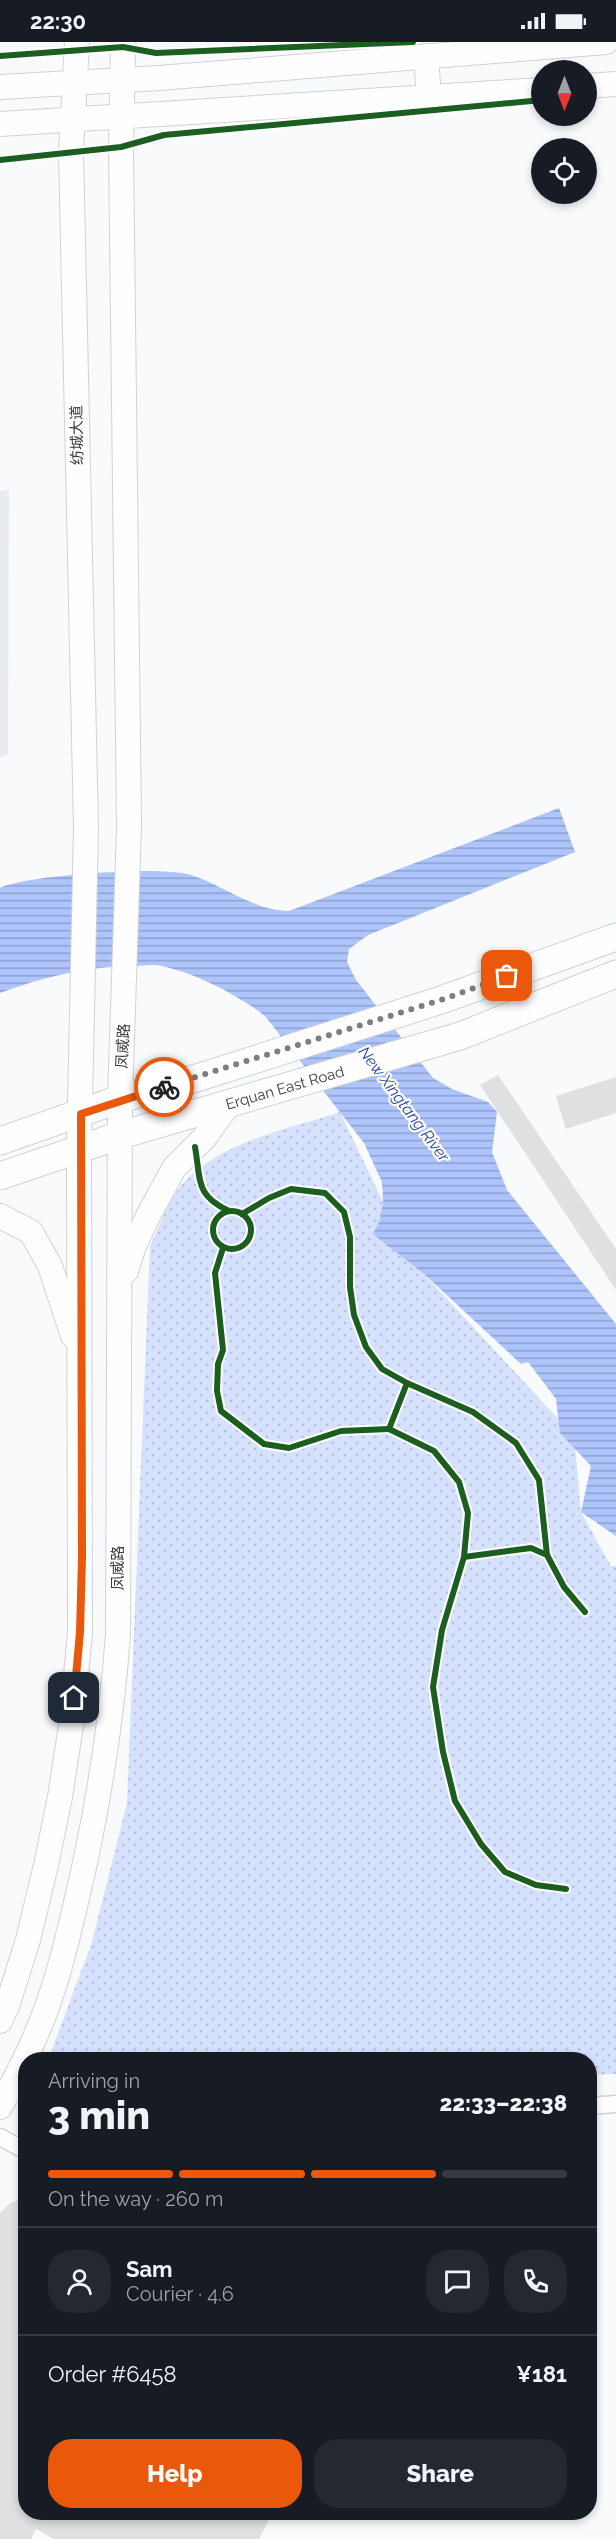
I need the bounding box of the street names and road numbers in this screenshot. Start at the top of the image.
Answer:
street label: 纺城大道 [67,405,87,465]
street label: 凤威路 [113,1023,133,1069]
street label: Erquan East Road [224,1062,346,1114]
street label: 凤威路 [109,1545,127,1591]

